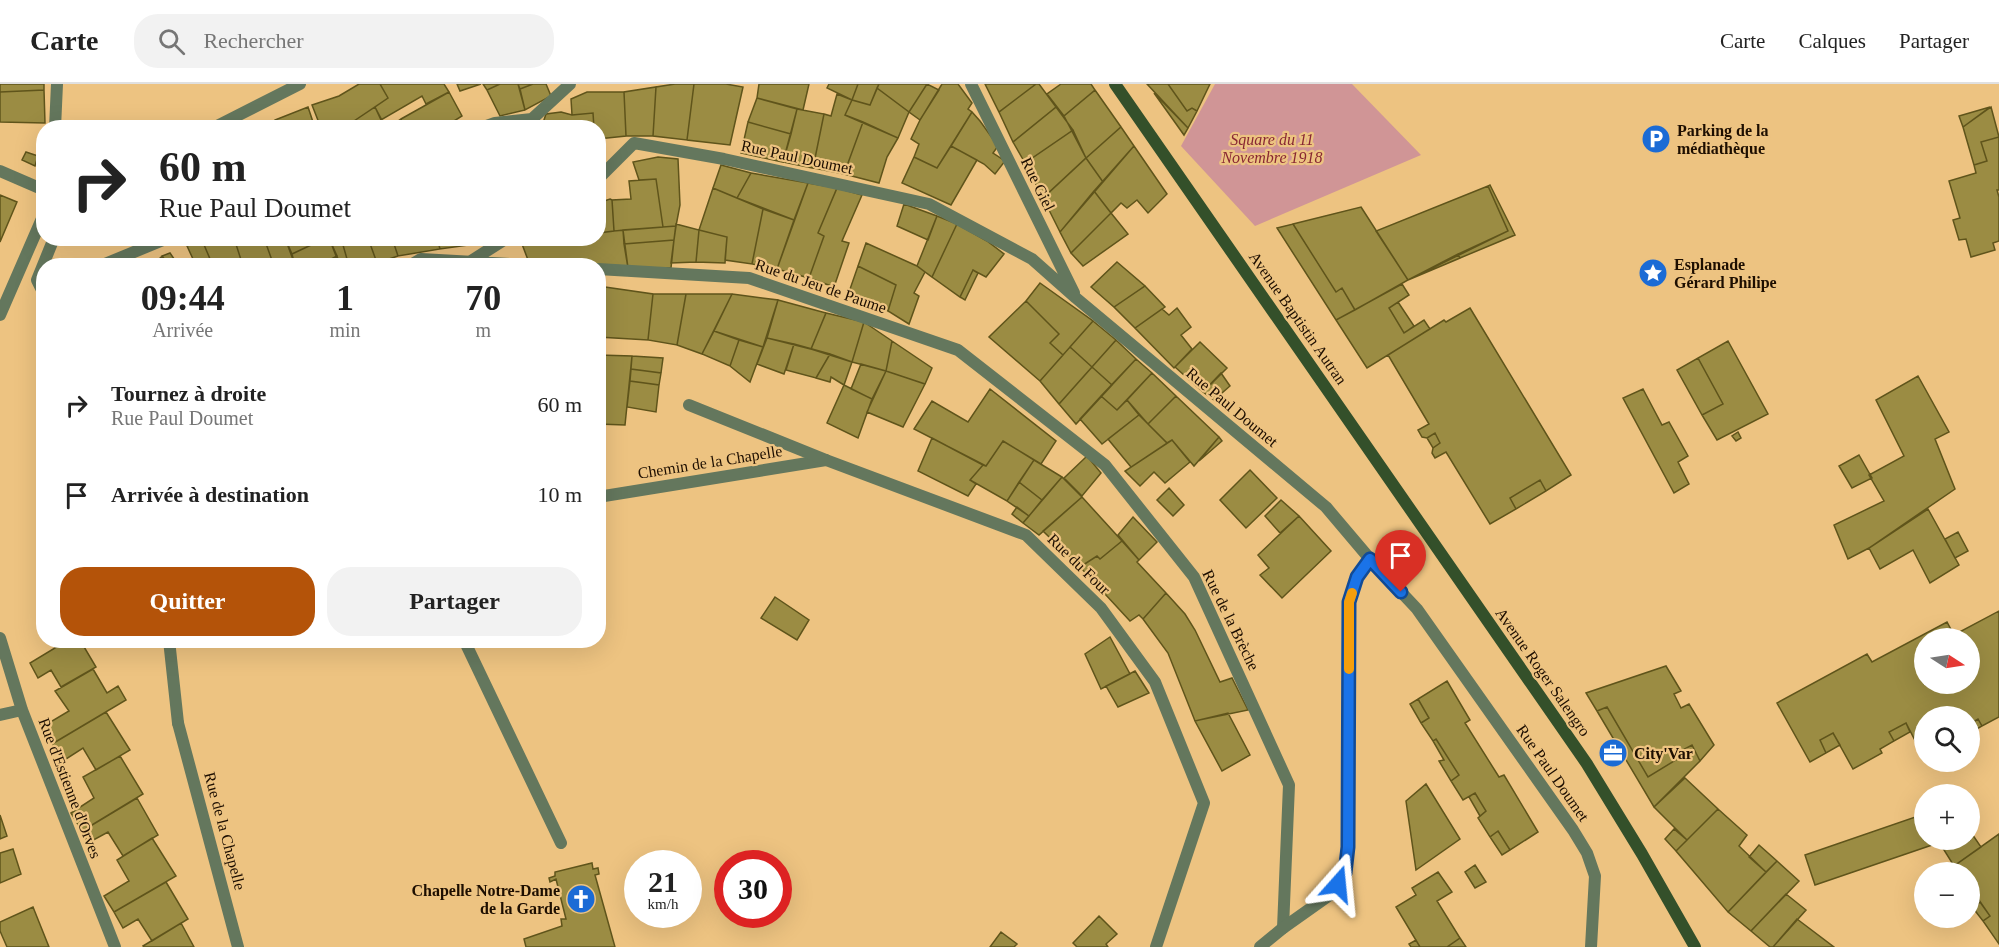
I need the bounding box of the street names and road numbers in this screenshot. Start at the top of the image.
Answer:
street label: Rue Paul Doumet [740,137,855,177]
street label: Rue Giel [1018,155,1058,214]
street label: Avenue Baptistin Autran [1245,248,1350,388]
street label: Rue du Jeu de Paume [753,256,889,316]
street label: Rue Paul Doumet [1183,364,1281,450]
street label: Chemin de la Chapelle [636,442,784,483]
street label: Rue du Four [1044,530,1114,598]
street label: Rue de la Brèche [1199,567,1263,673]
street label: Avenue Roger Salengro [1491,605,1594,740]
street label: Rue d'Estienne d'Orves [35,715,105,861]
street label: Rue Paul Doumet [1513,722,1593,825]
street label: Rue de la Chapelle [200,770,249,892]

